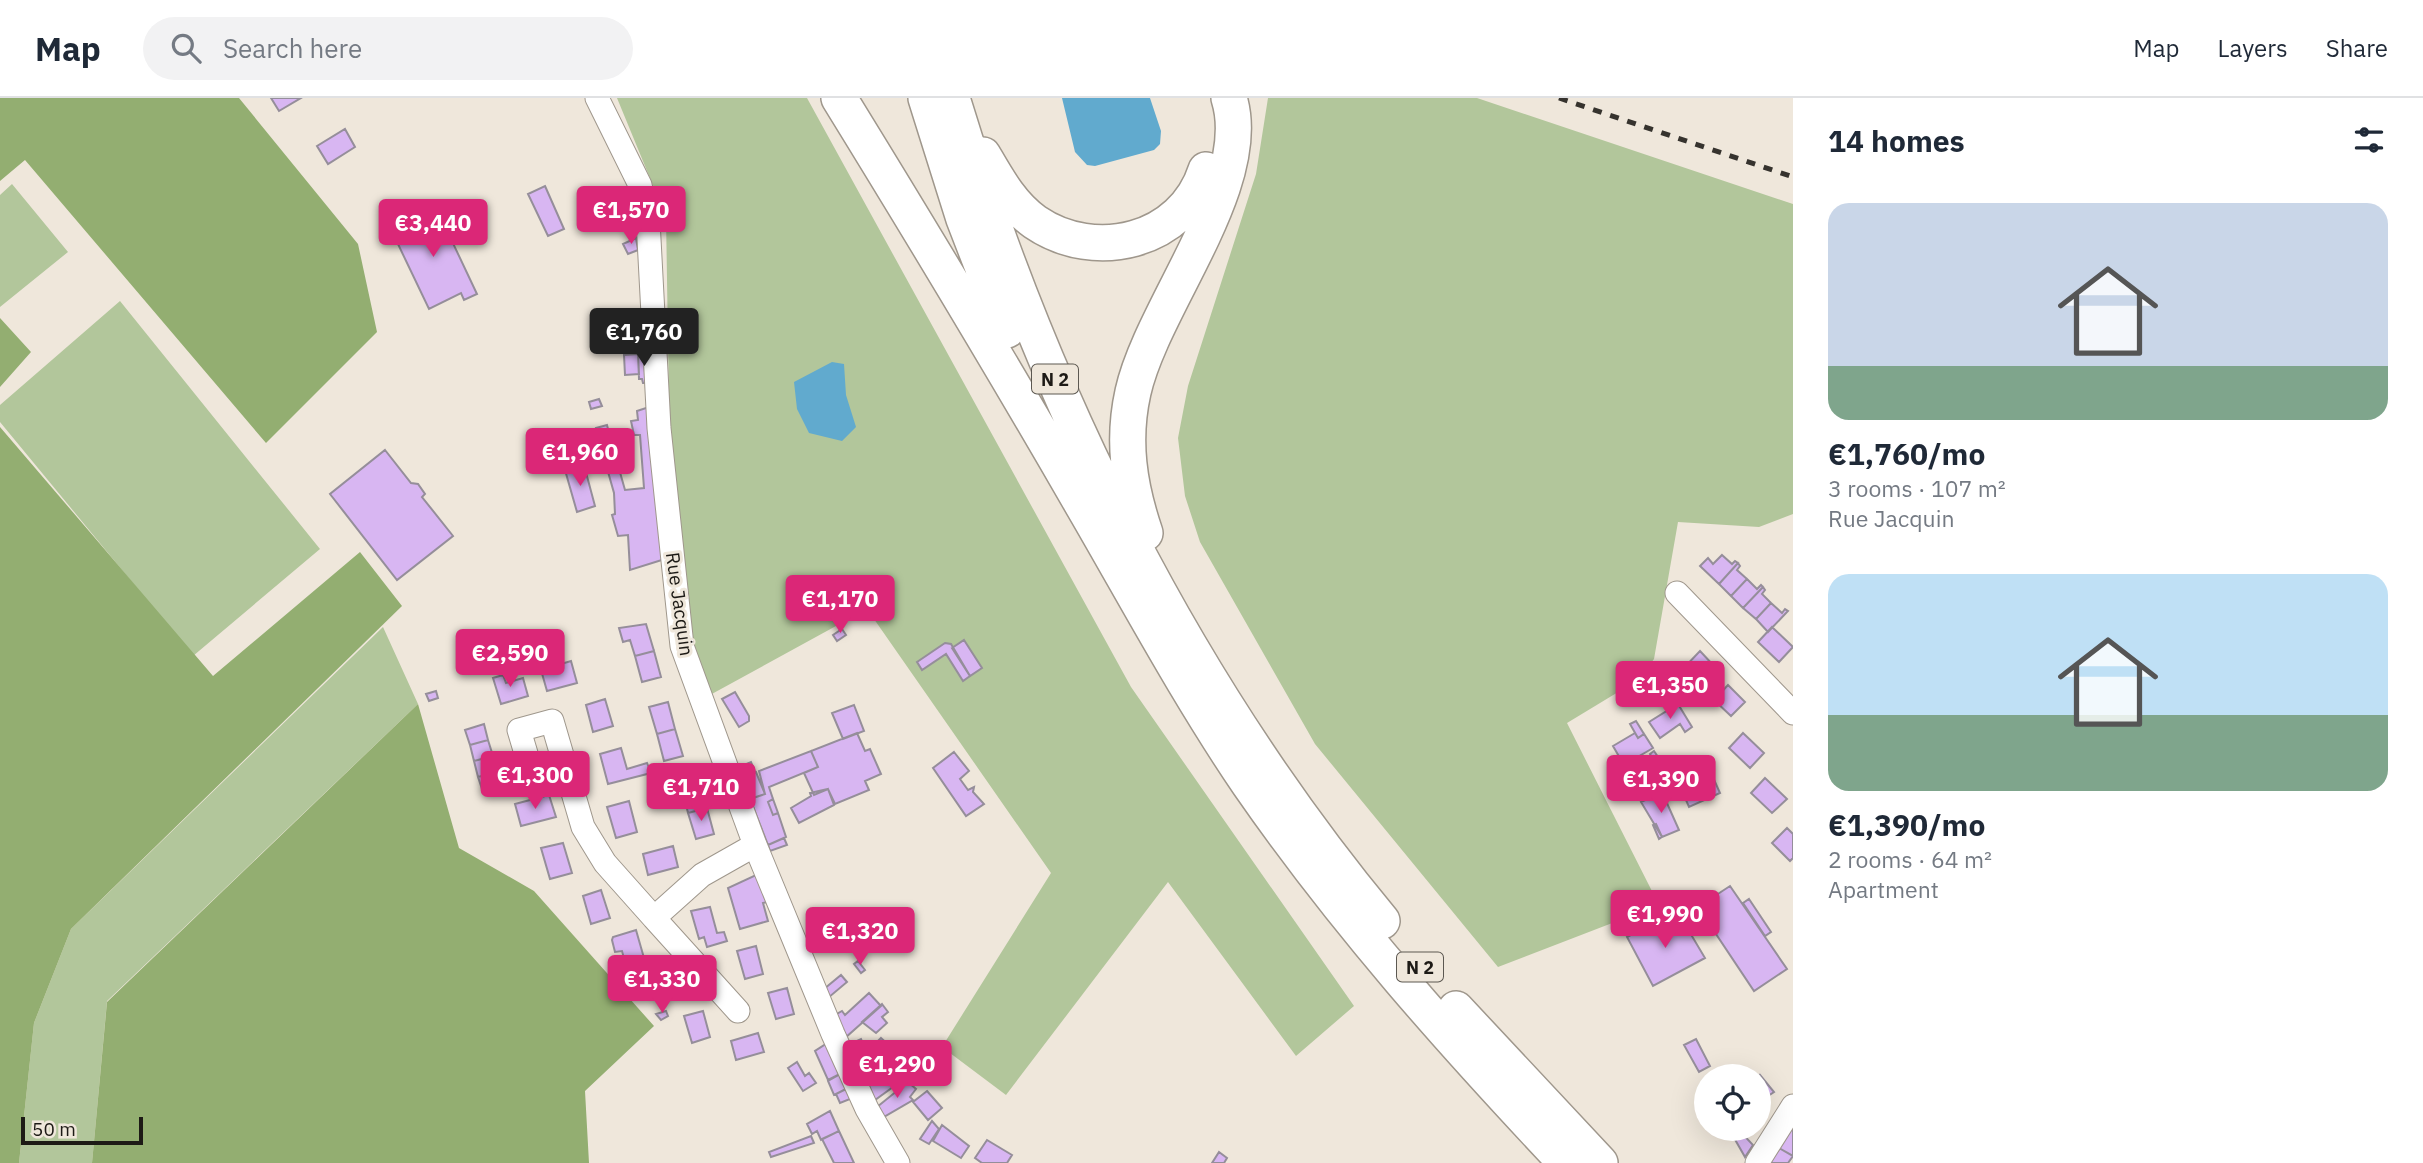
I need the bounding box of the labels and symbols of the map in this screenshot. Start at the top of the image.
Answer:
pin: €1,570 [574,186,688,246]
pin: €3,440 [376,200,490,259]
pin: €1,760 [587,308,701,368]
road number: N 2 [1032,365,1078,394]
pin: €1,960 [523,428,637,488]
street label: Rue Jacquin [661,551,699,657]
pin: €1,170 [783,575,897,635]
pin: €2,590 [453,630,567,689]
pin: €1,350 [1613,662,1727,721]
pin: €1,300 [478,752,592,811]
pin: €1,390 [1604,756,1718,815]
pin: €1,710 [644,764,758,823]
pin: €1,990 [1608,890,1722,950]
pin: €1,320 [803,908,917,967]
road number: N 2 [1397,952,1443,982]
pin: €1,330 [605,956,719,1015]
pin: €1,290 [840,1040,954,1100]
scale bar [21,1114,144,1146]

